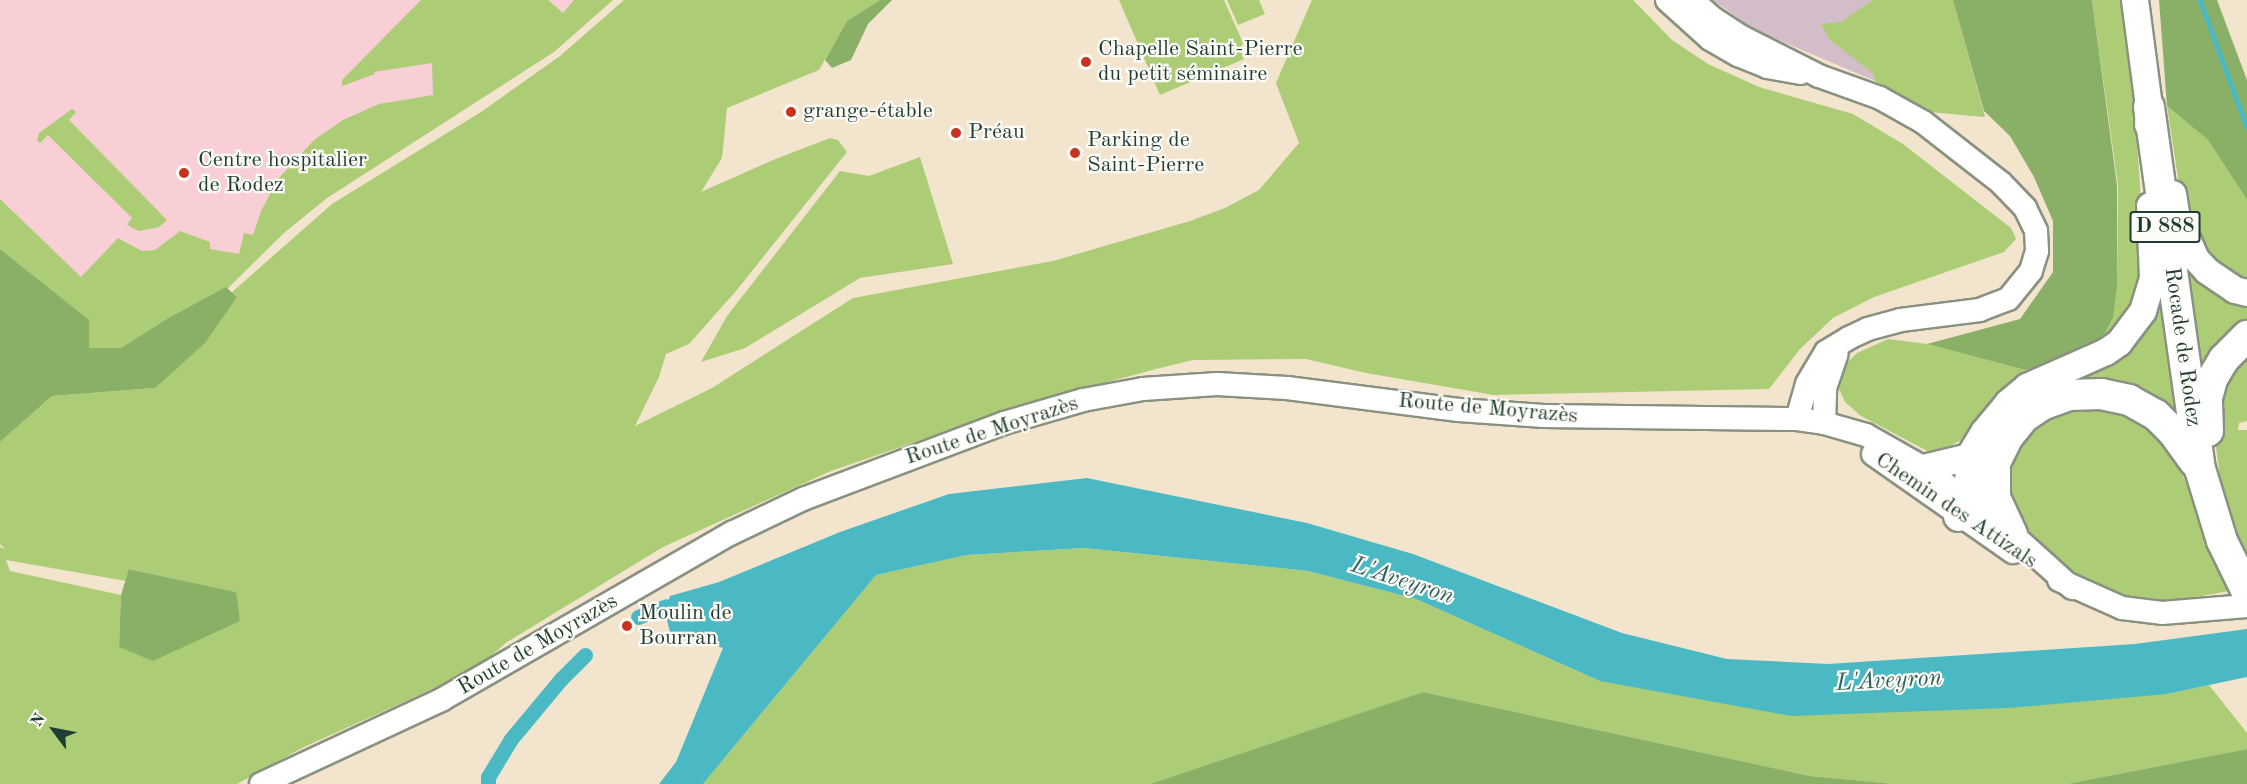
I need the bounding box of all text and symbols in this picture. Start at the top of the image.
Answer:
place label: Chapelle Saint-Pierre du petit séminaire [1098,36,1303,88]
marker: Chapelle Saint-Pierre du petit séminaire [1079,55,1093,69]
place label: grange-étable [803,99,933,125]
marker: grange-étable [784,105,798,119]
place label: Préau [968,120,1025,146]
marker: Préau [949,126,963,140]
place label: Parking de Saint-Pierre [1087,127,1204,178]
marker: Parking de Saint-Pierre [1068,146,1082,160]
place label: Centre hospitalier de Rodez [198,147,367,198]
marker: Centre hospitalier de Rodez [175,164,193,182]
road number: D 888 [2129,209,2201,245]
street label: Rocade de Rodez [2158,266,2206,428]
street label: Route de Moyrazès [1397,388,1579,430]
street label: Route de Moyrazès [902,391,1082,471]
street label: Chemin des Attizals [1870,447,2042,575]
water label: L'Aveyron [1347,552,1457,612]
street label: Route de Moyrazès [453,588,623,702]
place label: Moulin de Bourran [639,600,732,652]
marker: Moulin de Bourran [620,619,634,633]
water label: L'Aveyron [1835,665,1943,699]
north arrow [24,700,84,760]
text: N [29,711,49,730]

